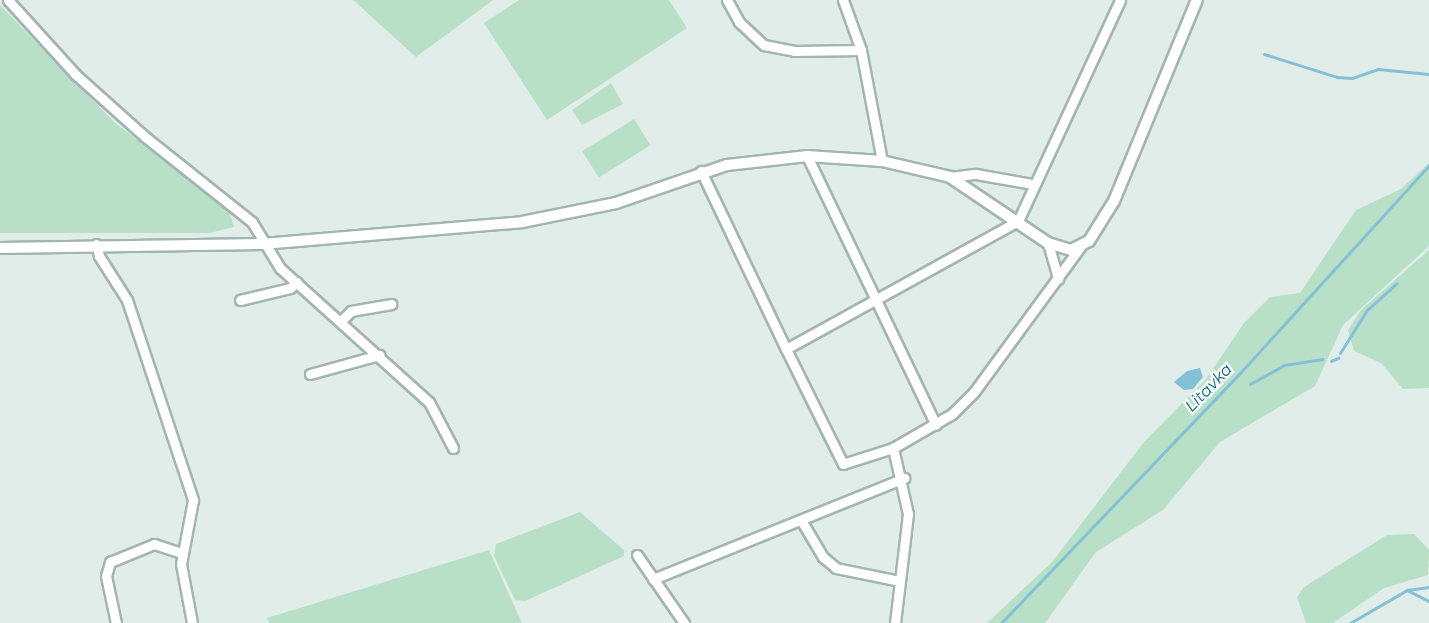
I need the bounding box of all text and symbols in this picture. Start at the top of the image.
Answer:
water label: Litavka [1181,360,1237,416]

